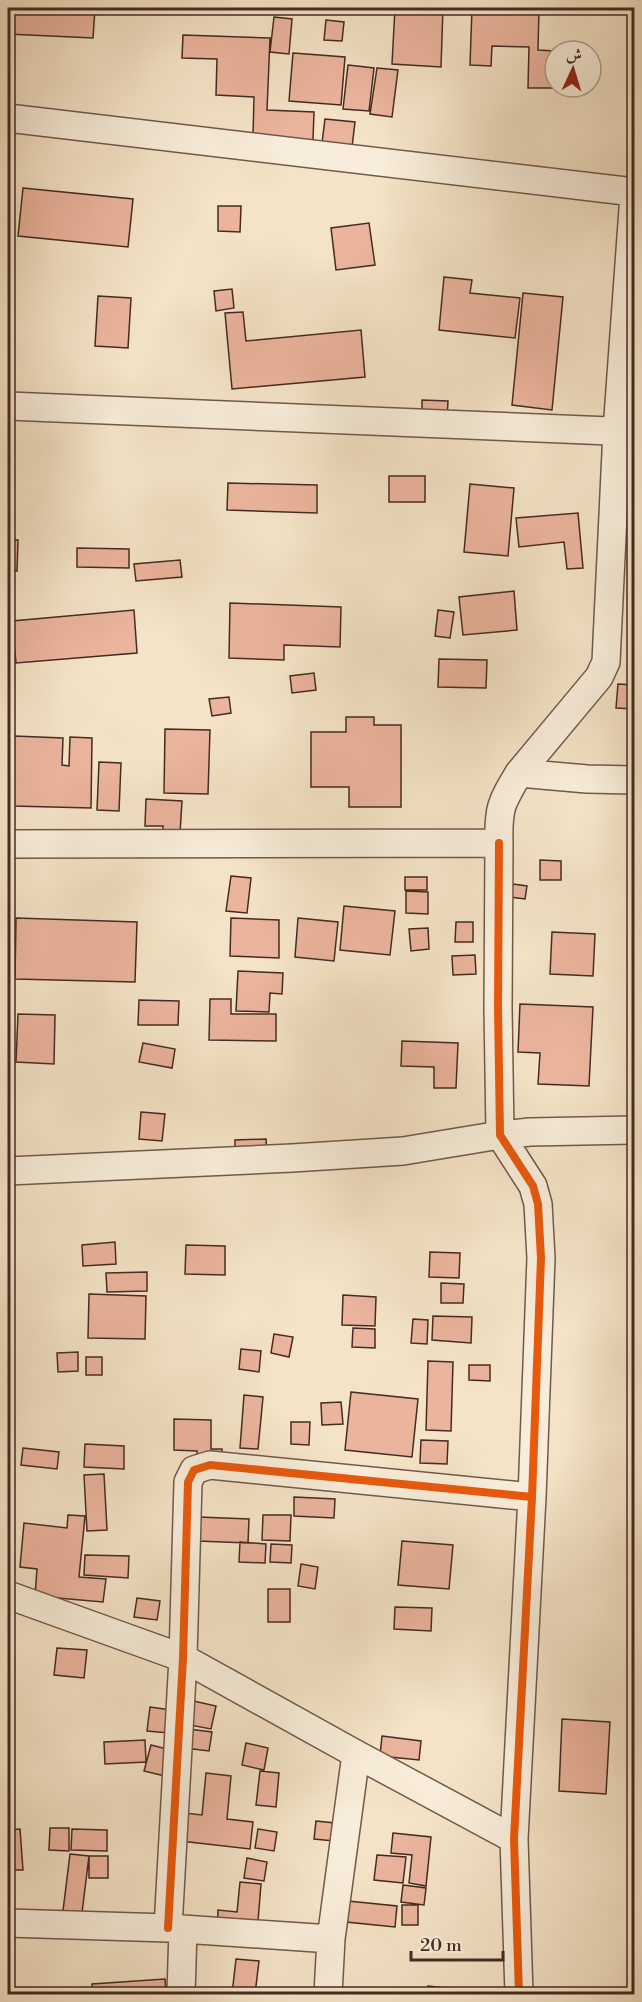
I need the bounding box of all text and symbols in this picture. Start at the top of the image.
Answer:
north arrow [543,39,603,99]
text: ش [565,45,583,66]
scale bar [411,1924,502,1962]
text: 20 m [420,1934,462,1957]

